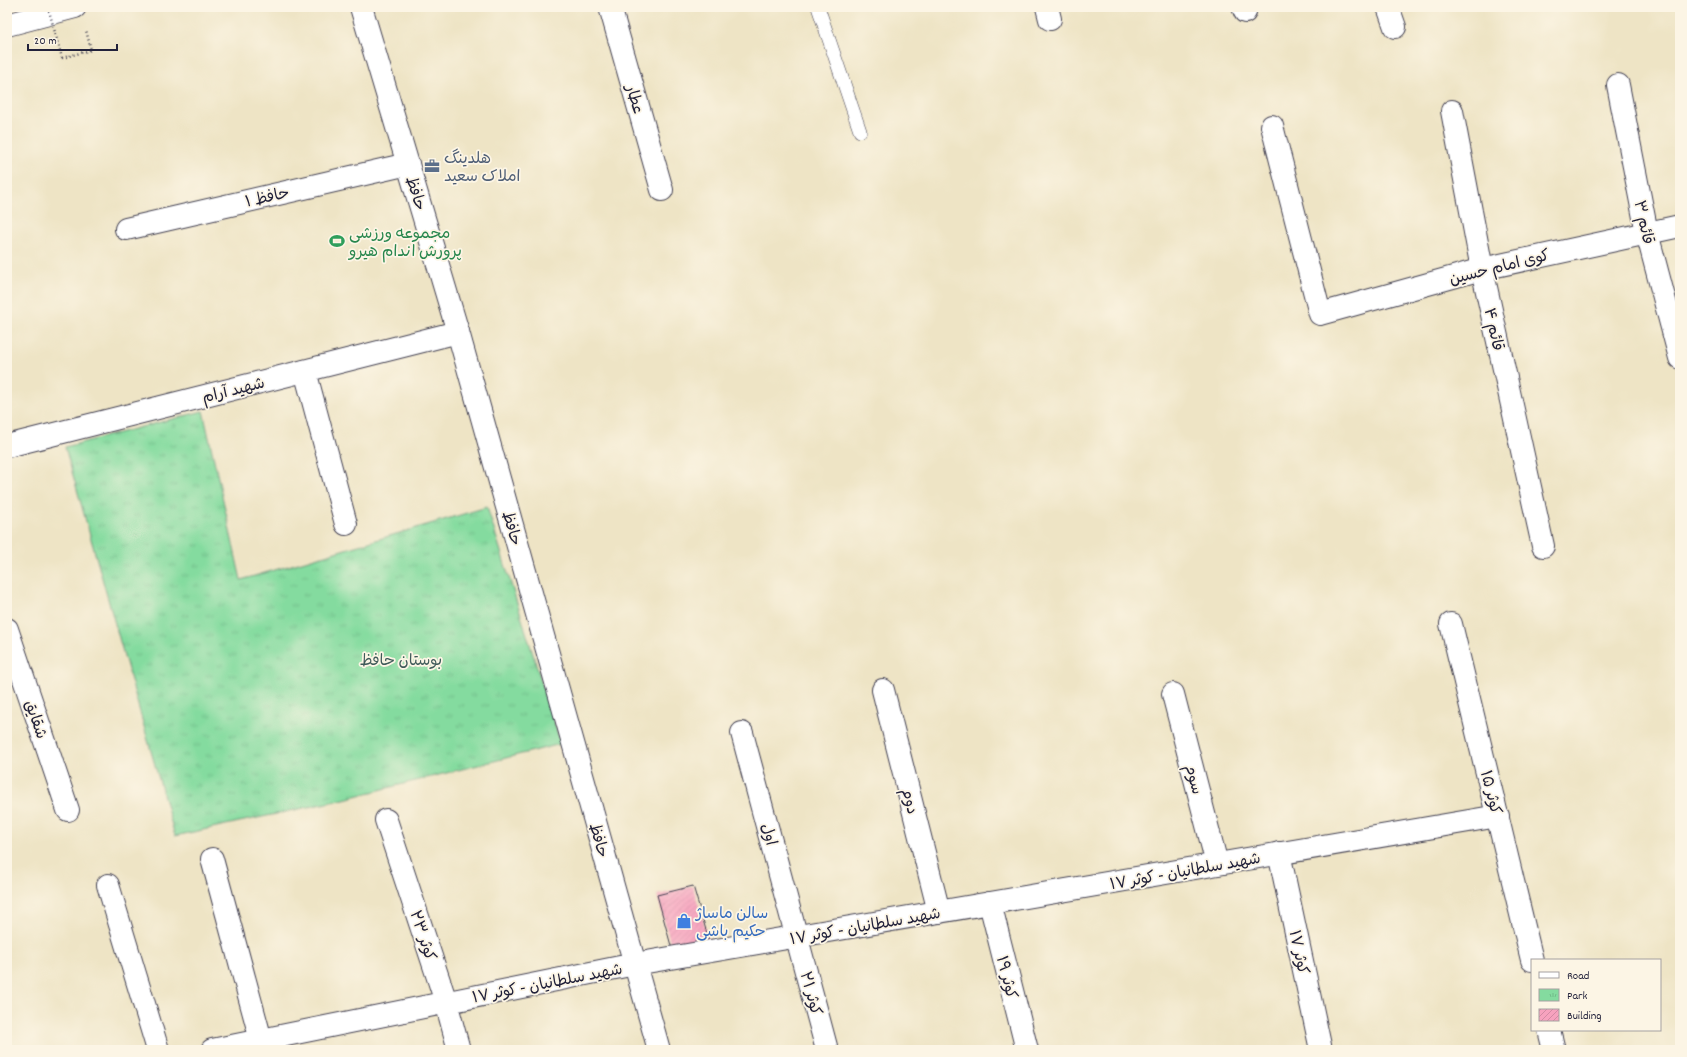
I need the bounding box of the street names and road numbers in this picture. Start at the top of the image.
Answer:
street label: عطار [618,80,649,117]
street label: حافظ [398,174,431,214]
street label: حافظ ۱ [243,182,292,215]
street label: قائم ۳ [1627,198,1658,247]
street label: کوی امام حسین [1447,245,1552,292]
street label: قائم ۴ [1477,306,1508,353]
street label: شهید آرام [200,373,267,410]
street label: حافظ [495,509,526,549]
street label: شقایق [17,697,52,742]
street label: سوم [1178,762,1208,797]
street label: کوثر ۱۵ [1473,768,1506,817]
street label: دوم [894,786,923,817]
street label: حافظ [582,821,613,861]
street label: اول [754,821,782,848]
street label: شهید سلطانیان - کوثر ۱۷ [1108,848,1263,897]
street label: شهید سلطانیان - کوثر ۱۷ [788,903,943,952]
street label: کوثر ۲۳ [403,908,441,964]
street label: کوثر ۱۷ [1282,928,1314,977]
street label: کوثر ۱۹ [989,954,1022,1002]
street label: شهید سلطانیان - کوثر ۱۷ [470,959,625,1010]
street label: کوثر ۲۱ [793,969,827,1018]

